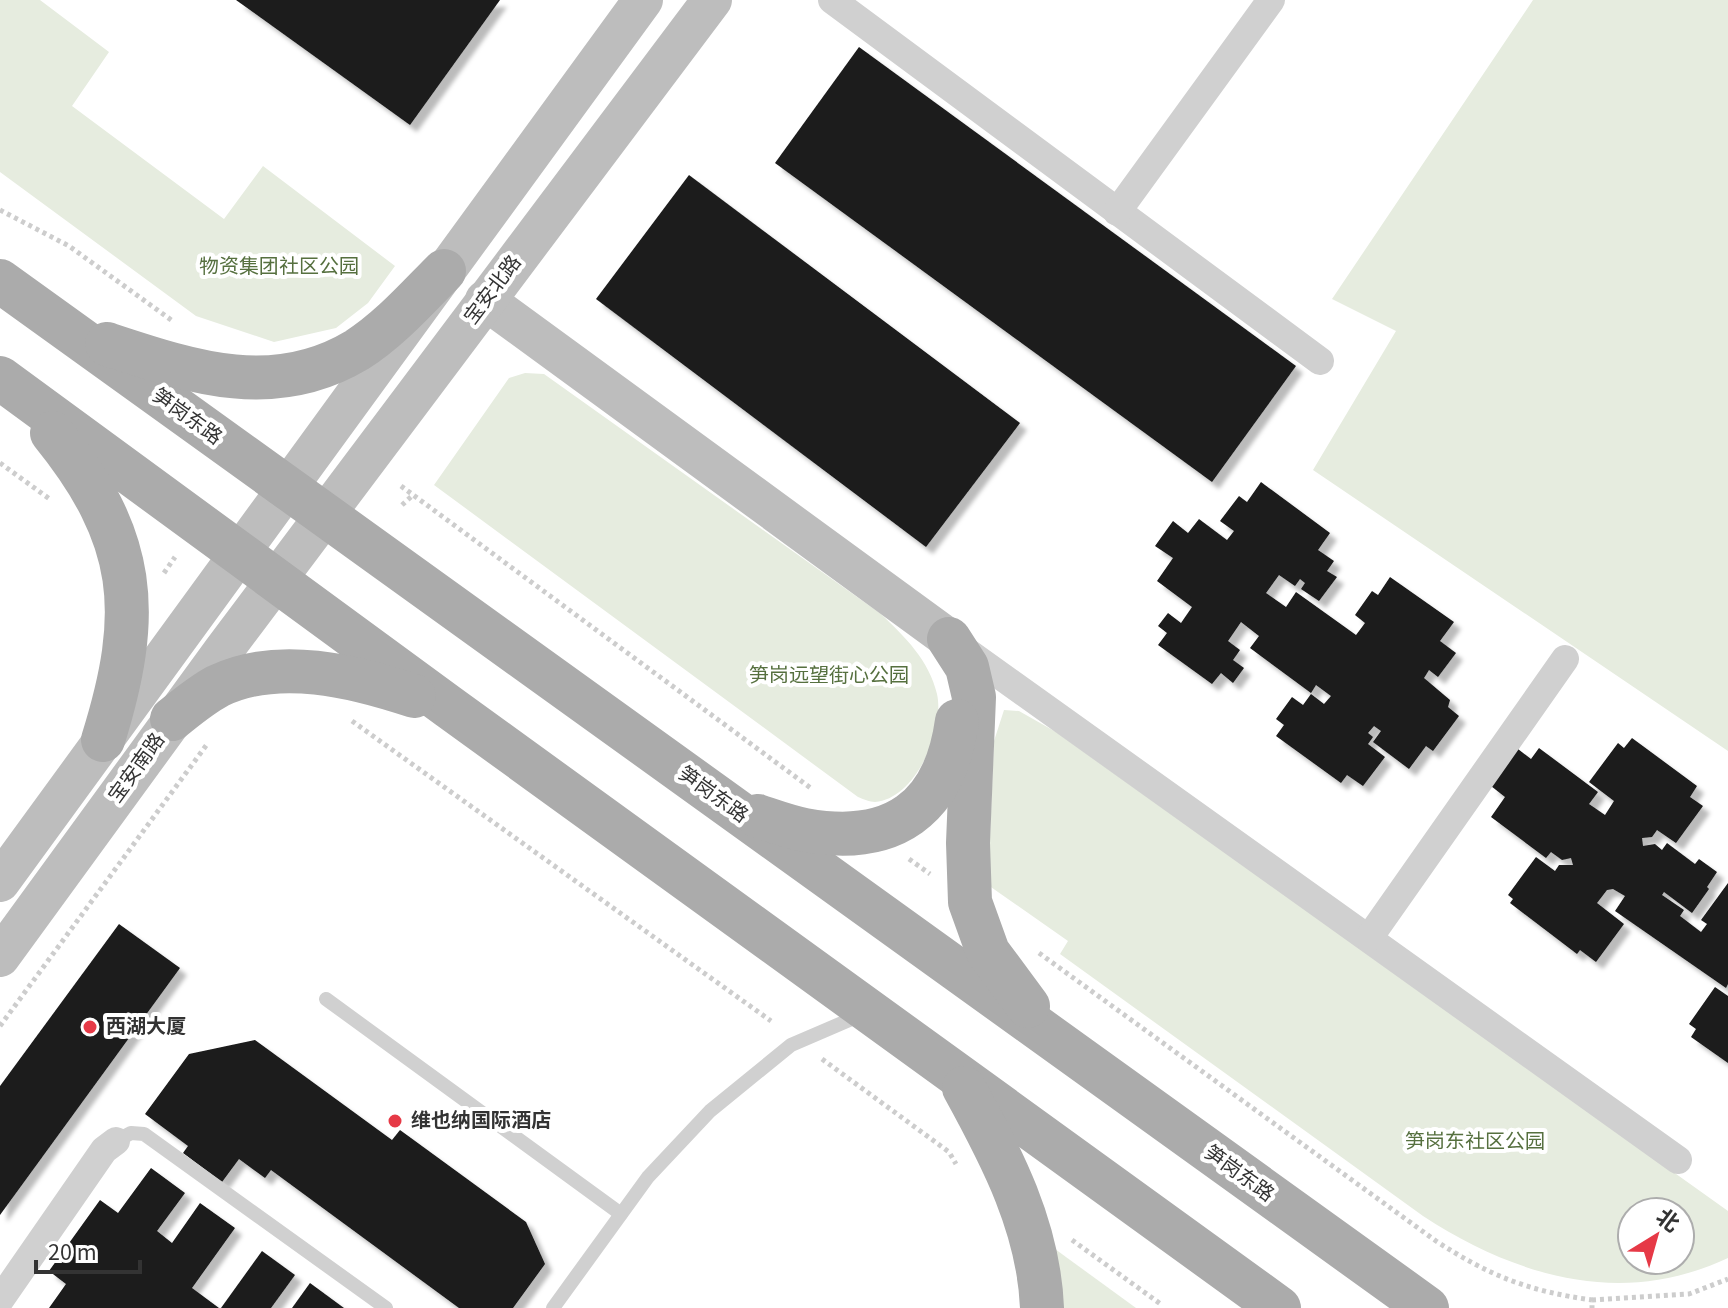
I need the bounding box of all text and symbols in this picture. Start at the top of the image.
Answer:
street label: 宝安北路 [458,250,528,330]
park label: 物资集团社区公园 [199,253,359,281]
street label: 笋岗东路 [146,382,228,452]
park label: 笋岗远望街心公园 [749,662,909,690]
street label: 宝安南路 [102,727,172,809]
street label: 笋岗东路 [672,760,754,830]
place label: 西湖大厦 [106,1013,186,1041]
marker: 西湖大厦 [81,1018,99,1036]
place label: 维也纳国际酒店 [411,1107,551,1135]
marker: 维也纳国际酒店 [386,1112,404,1130]
park label: 笋岗东社区公园 [1405,1128,1545,1156]
street label: 笋岗东路 [1198,1139,1280,1209]
north arrow [1616,1196,1696,1276]
text: 北 [1649,1201,1686,1240]
scale bar [36,1224,140,1274]
text: 20 m [48,1235,97,1270]

